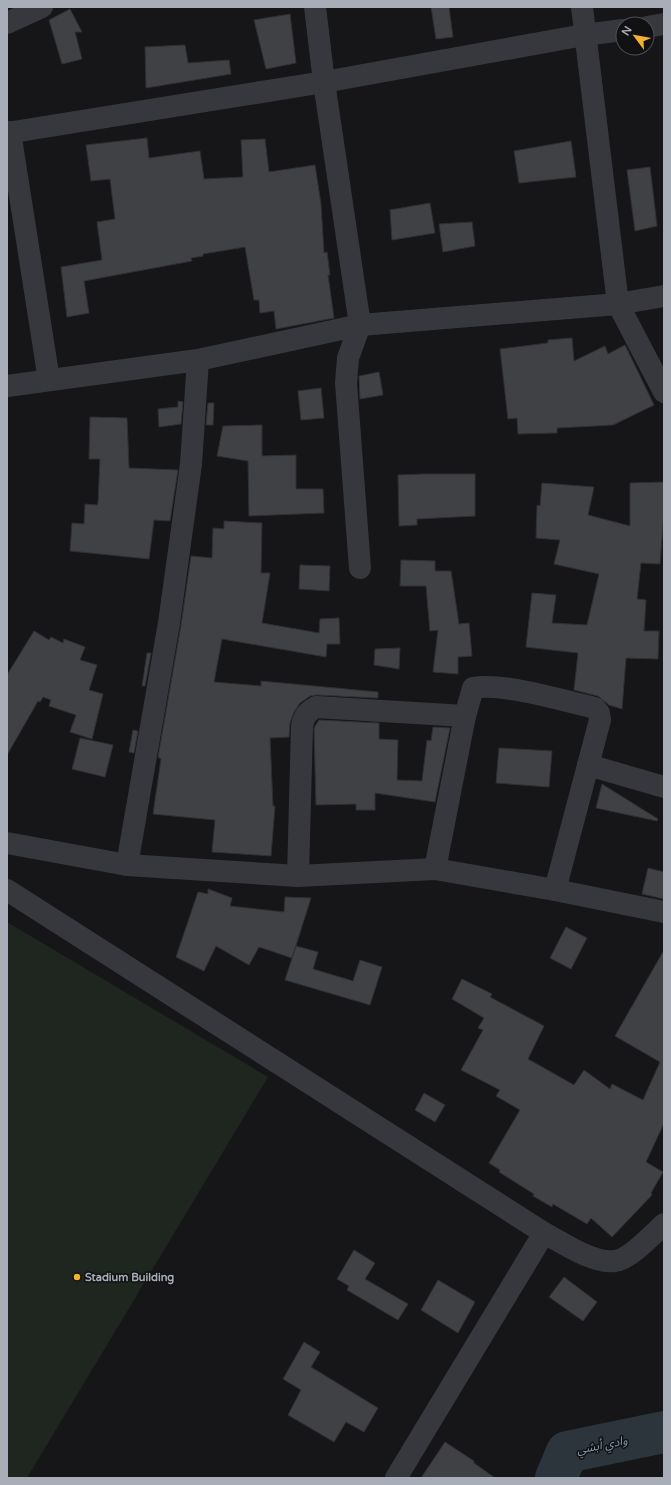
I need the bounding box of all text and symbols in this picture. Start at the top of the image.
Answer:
north arrow [615,16,655,56]
text: N [619,24,635,38]
place label: Stadium Building [85,1271,174,1285]
marker: Stadium Building [72,1272,82,1282]
water label: وادي أبشي [575,1433,630,1459]

